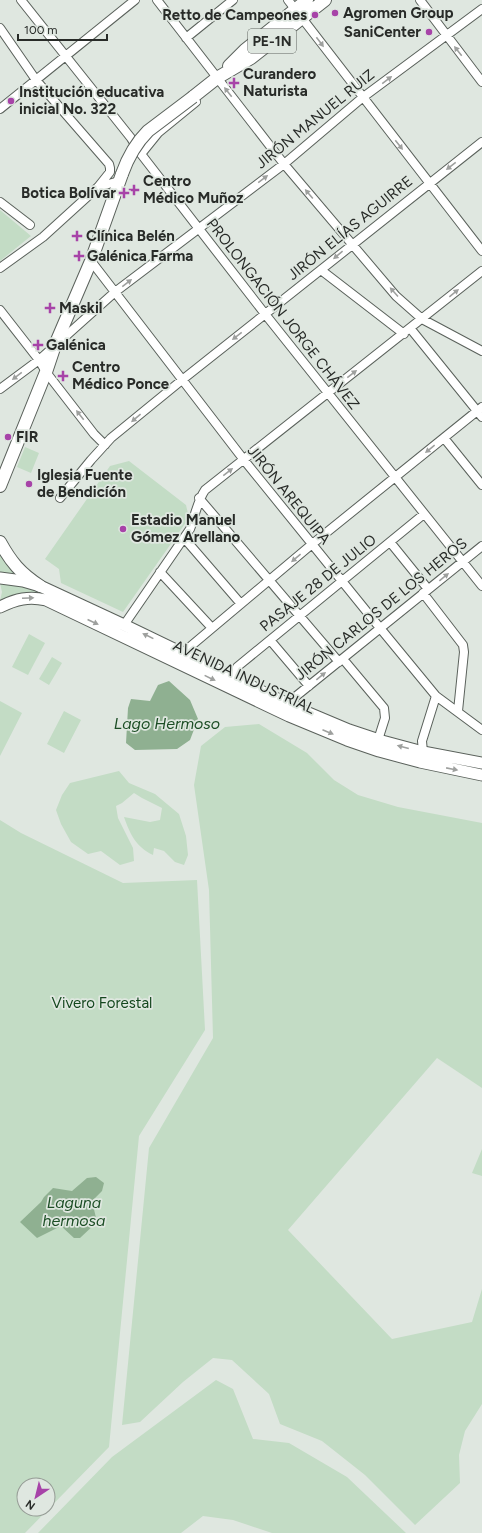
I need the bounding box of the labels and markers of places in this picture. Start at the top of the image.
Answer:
place label: Agromen Group [343,4,454,22]
place label: Retto de Campeones [162,6,307,24]
marker: Agromen Group [330,8,340,18]
marker: Retto de Campeones [310,10,320,20]
place label: SaniCenter [344,23,421,41]
marker: SaniCenter [424,27,434,37]
place label: Curandero Naturista [243,65,317,100]
marker: Curandero Naturista [228,77,240,89]
place label: Institución educativa inicial No. 322 [19,83,164,118]
marker: Institución educativa inicial No. 322 [6,96,16,106]
place label: Centro Médico Muñoz [143,172,243,207]
place label: Botica Bolívar [21,184,116,202]
marker: Centro Médico Muñoz [128,184,140,196]
marker: Botica Bolívar [119,188,129,198]
place label: Clínica Belén [86,227,175,245]
marker: Clínica Belén [71,230,83,242]
place label: Galénica Farma [87,247,193,265]
marker: Galénica Farma [74,251,84,261]
place label: Maskil [59,299,103,317]
marker: Maskil [44,302,56,314]
place label: Galénica [46,336,106,354]
marker: Galénica [33,340,43,350]
place label: Centro Médico Ponce [72,358,170,393]
marker: Centro Médico Ponce [57,370,69,382]
place label: FIR [16,428,39,446]
marker: FIR [3,432,13,442]
place label: Iglesia Fuente de Bendicíón [37,466,133,501]
marker: Iglesia Fuente de Bendicíón [24,479,34,489]
place label: Estadio Manuel Gómez Arellano [131,511,241,546]
marker: Estadio Manuel Gómez Arellano [118,524,128,534]

